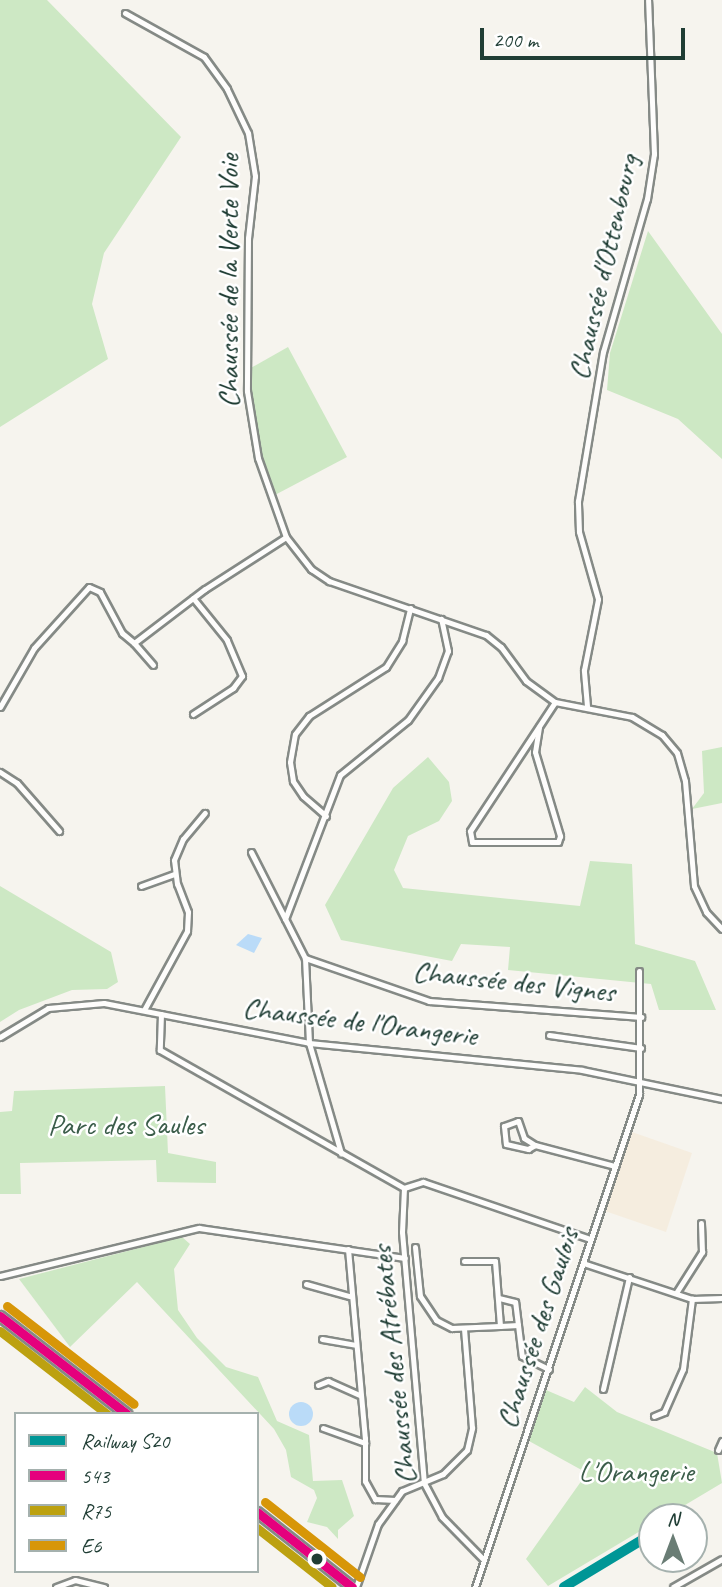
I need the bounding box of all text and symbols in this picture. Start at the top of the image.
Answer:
scale bar [484,14,689,58]
text: 200 m [493,27,538,53]
street label: Chaussée d'Ottenbourg [560,151,646,383]
street label: Chaussée de la Verte Voie [210,154,246,408]
street label: Chaussée des Vignes [411,952,617,1010]
street label: Chaussée de l'Orangerie [241,989,479,1053]
park label: Parc des Saules [48,1106,204,1142]
street label: Chaussée des Gaulois [488,1223,586,1433]
street label: Chaussée des Atrébates [363,1244,423,1486]
legend [14,1412,259,1573]
text: Railway S20 [81,1428,170,1454]
park label: L'Orangerie [579,1453,693,1489]
text: 543 [81,1463,109,1489]
text: R75 [81,1498,111,1524]
north arrow [638,1503,708,1573]
text: N [667,1507,679,1531]
text: E6 [81,1533,102,1559]
unlabelled marker [310,1552,324,1566]

